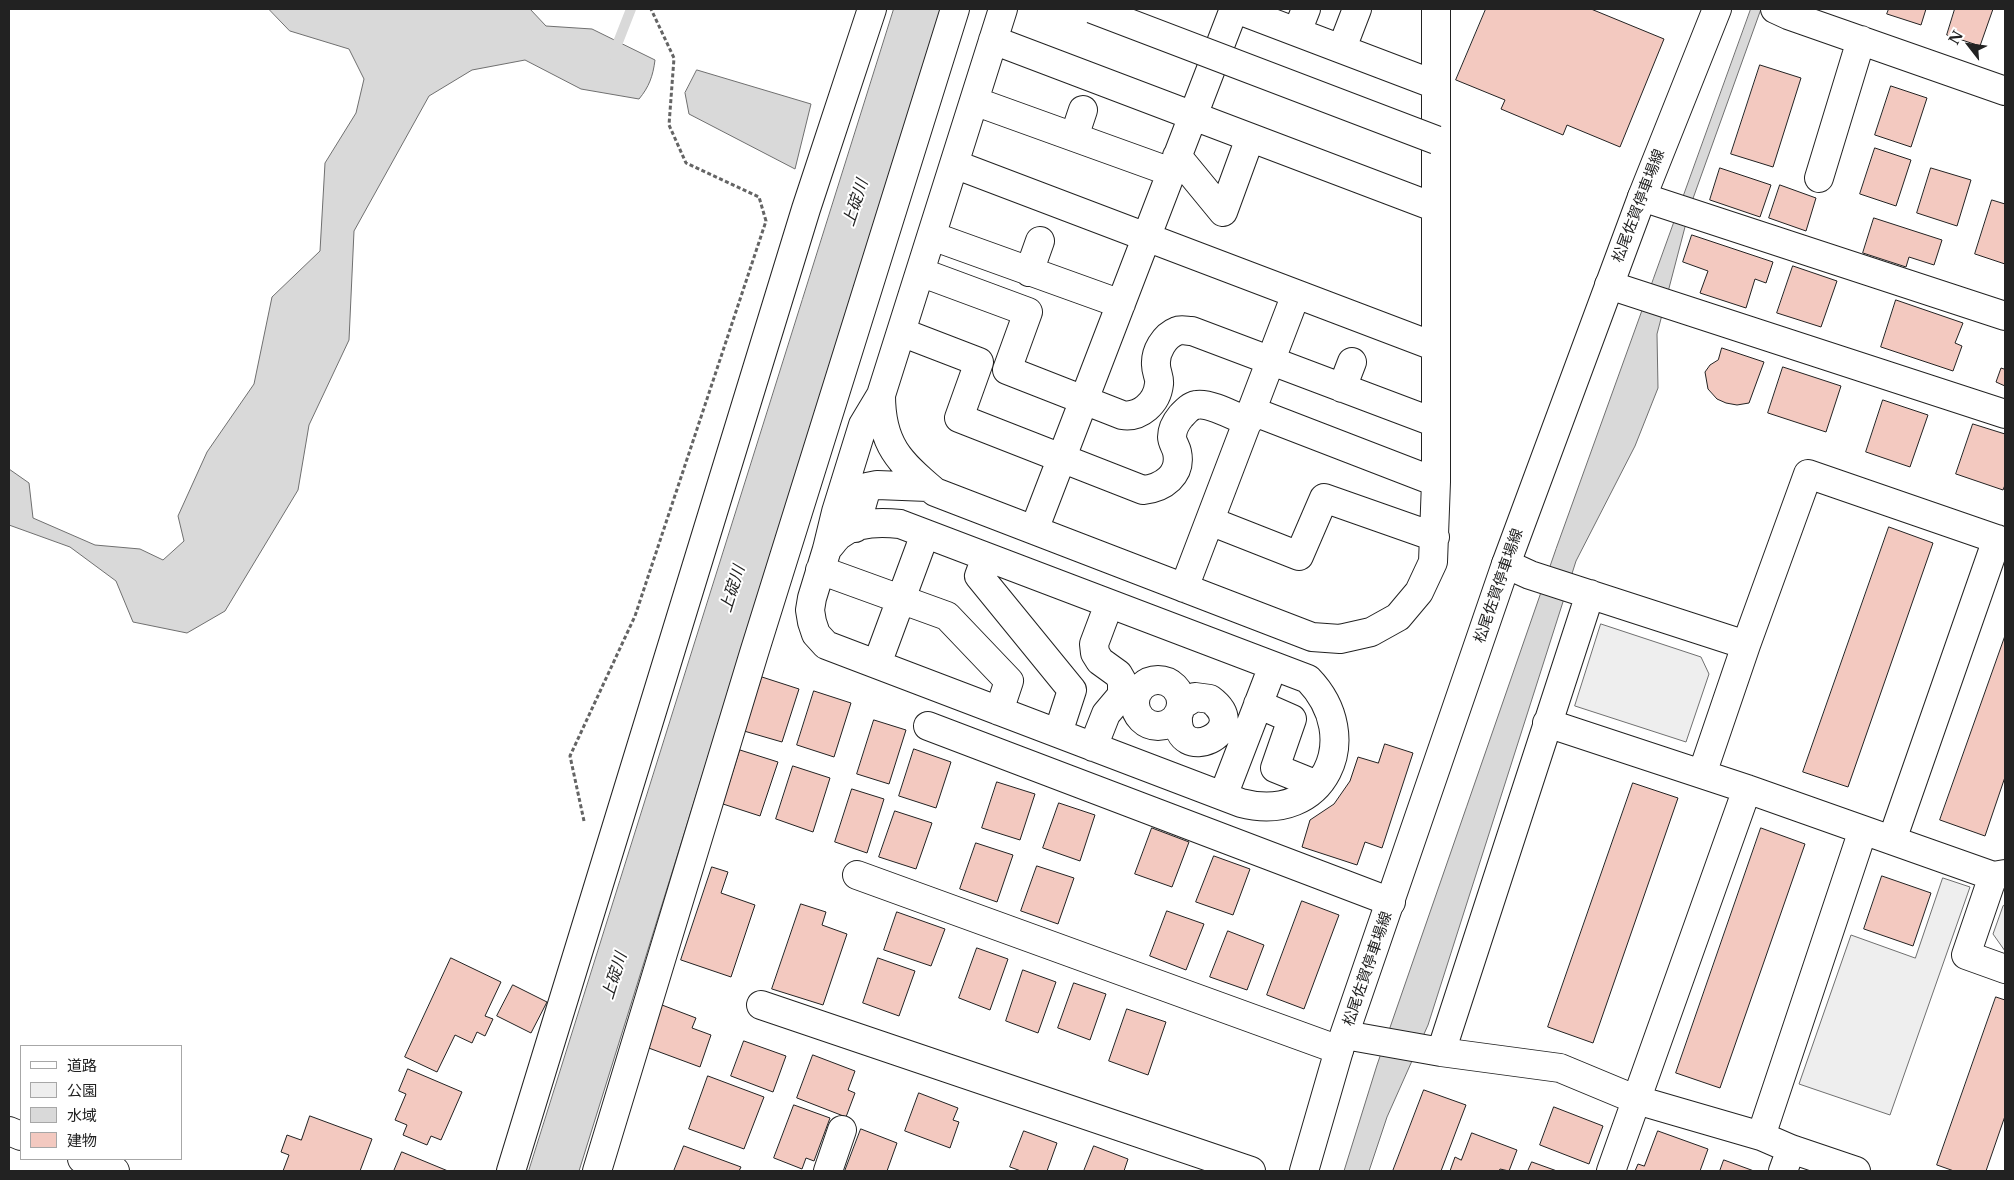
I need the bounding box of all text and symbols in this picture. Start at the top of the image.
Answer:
north arrow [1944,20,1994,70]
text: N [1945,27,1967,48]
street label: 松尾佐賀停車場線 [1609,147,1669,265]
water label: 上碇川 [839,177,873,229]
street label: 松尾佐賀停車場線 [1471,526,1527,646]
water label: 上碇川 [717,563,749,615]
street label: 松尾佐賀停車場線 [1340,909,1396,1029]
water label: 上碇川 [599,950,631,1002]
legend [20,1045,182,1160]
text: 道路 [67,1056,97,1075]
text: 公園 [67,1081,97,1100]
text: 水域 [67,1106,97,1125]
text: 建物 [67,1131,97,1150]

